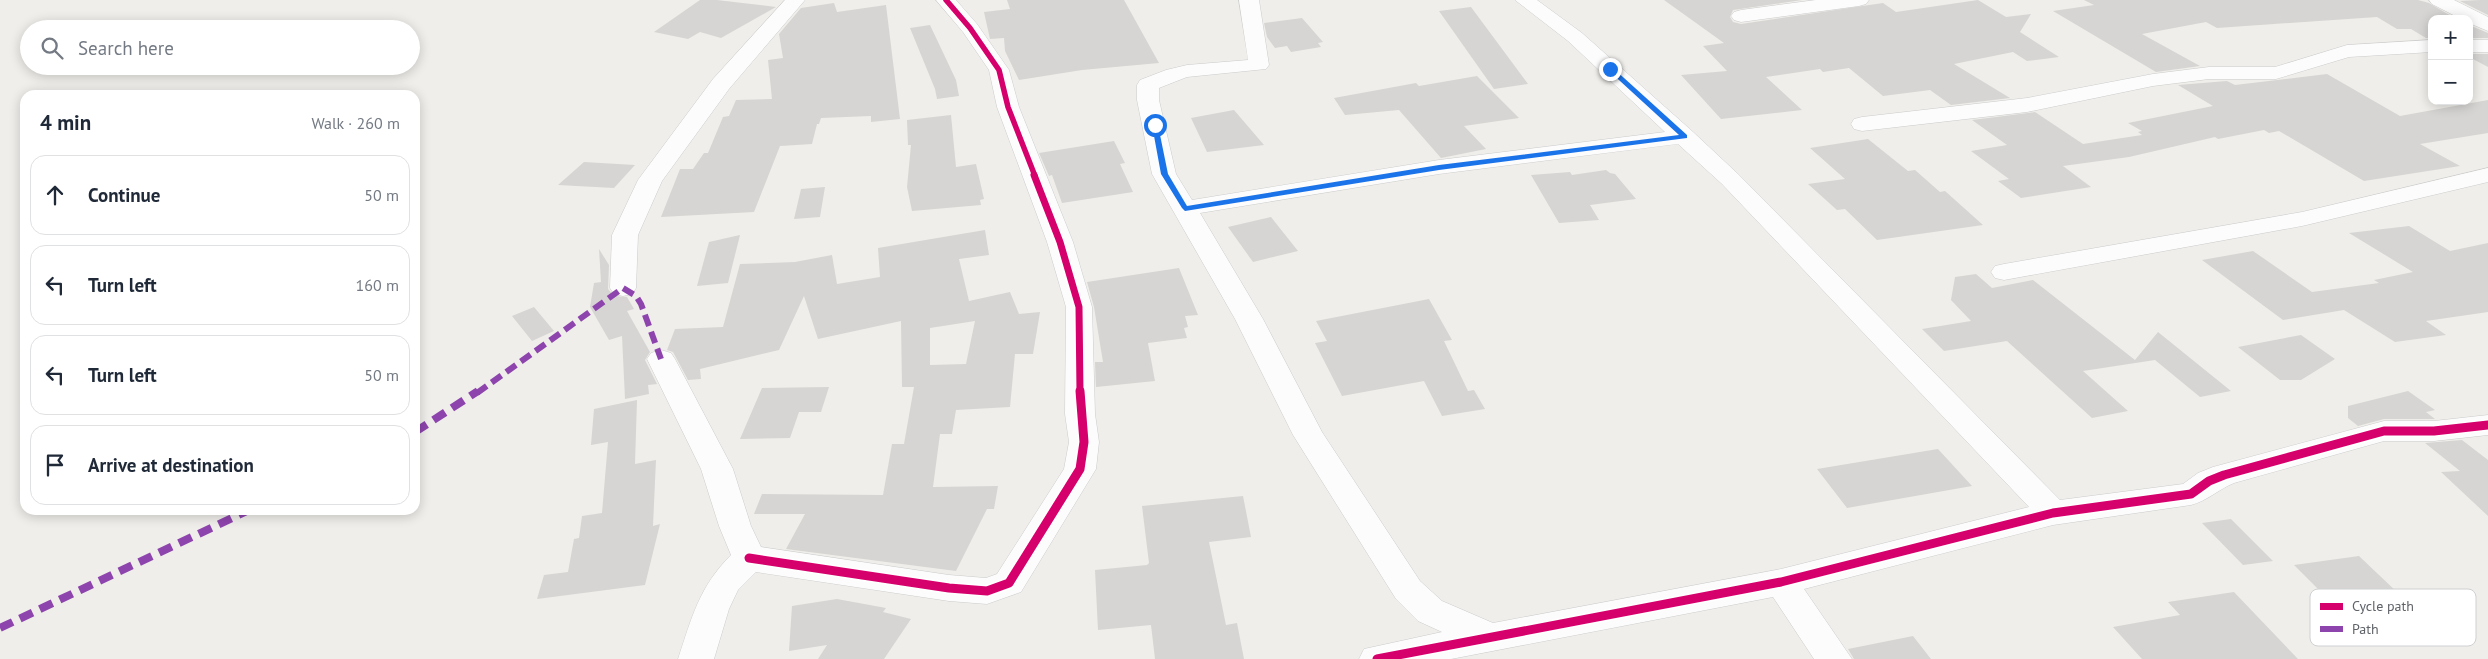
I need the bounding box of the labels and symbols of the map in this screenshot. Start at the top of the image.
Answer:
route end [1599,58,1622,81]
route start [1144,114,1167,137]
legend [2310,589,2476,646]
text: Cycle path [2352,597,2414,615]
text: Path [2352,620,2379,638]

